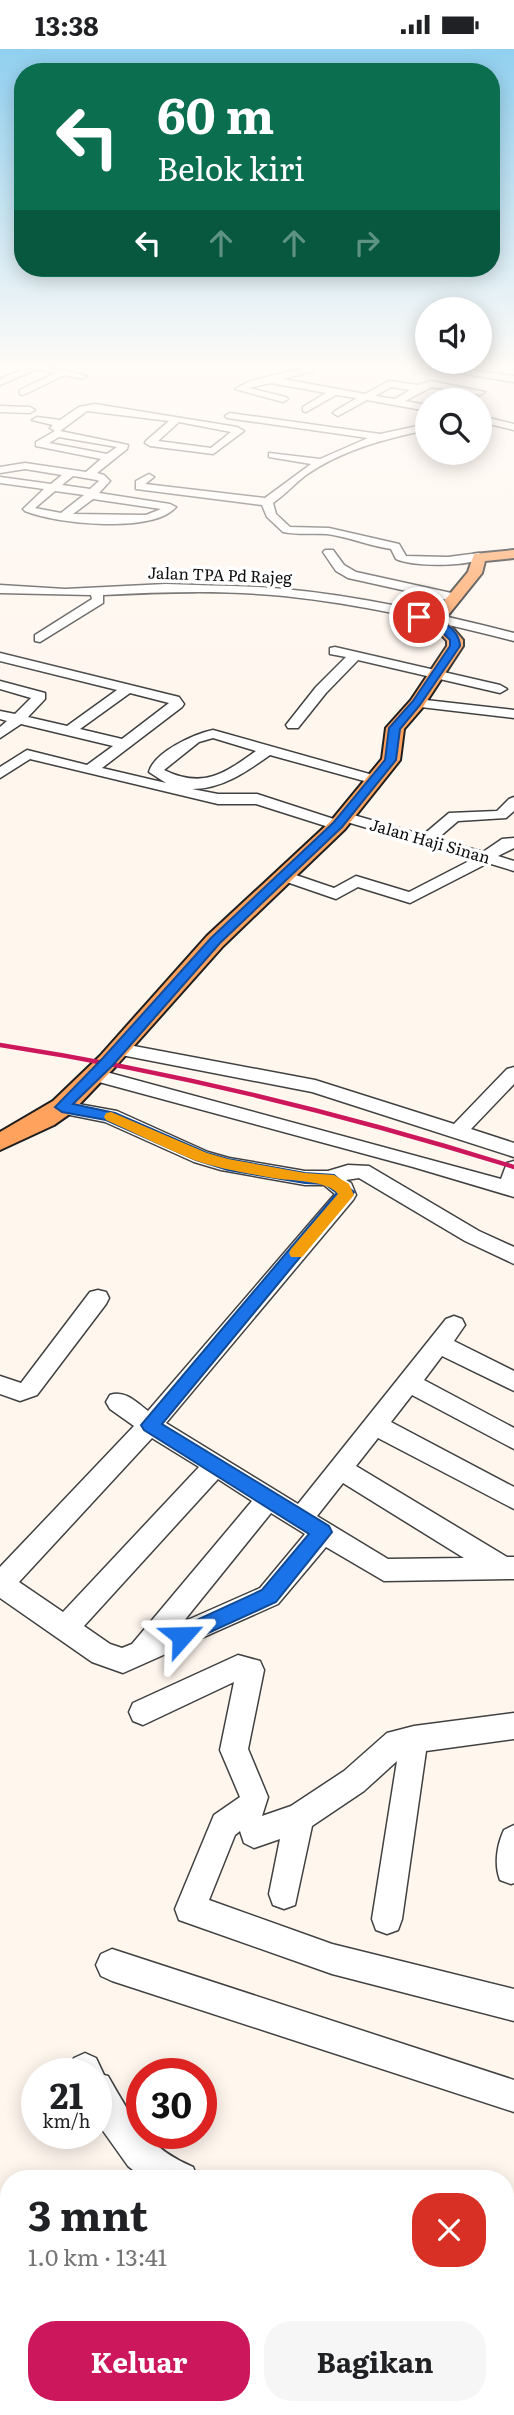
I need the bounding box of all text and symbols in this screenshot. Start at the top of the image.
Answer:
text: 13:38 [35,5,98,44]
text: 60 m [157,76,274,149]
icon: left [42,91,133,182]
text: Belok kiri [157,143,305,191]
icon: left [129,224,167,262]
icon: ahead [202,224,240,262]
icon: ahead [275,224,313,262]
icon: right [348,224,386,262]
map controls [415,297,492,465]
button: sound [415,297,492,374]
button: search [415,388,492,465]
street label: Jalan TPA Pd Rajeg [147,559,293,589]
pin [389,587,449,647]
icon: arrive [400,598,438,636]
street label: Jalan Haji Sinan [367,811,494,869]
position arrow [145,1599,219,1673]
speed limit sign: 30 [126,2058,217,2149]
text: 21 [50,2068,83,2120]
text: km/h [43,2107,90,2134]
text: 3 mnt [28,2182,148,2244]
button: close [412,2193,486,2267]
text: 1.0 km · 13:41 [28,2239,167,2273]
button: Keluar [28,2321,250,2401]
button: Bagikan [264,2321,486,2401]

